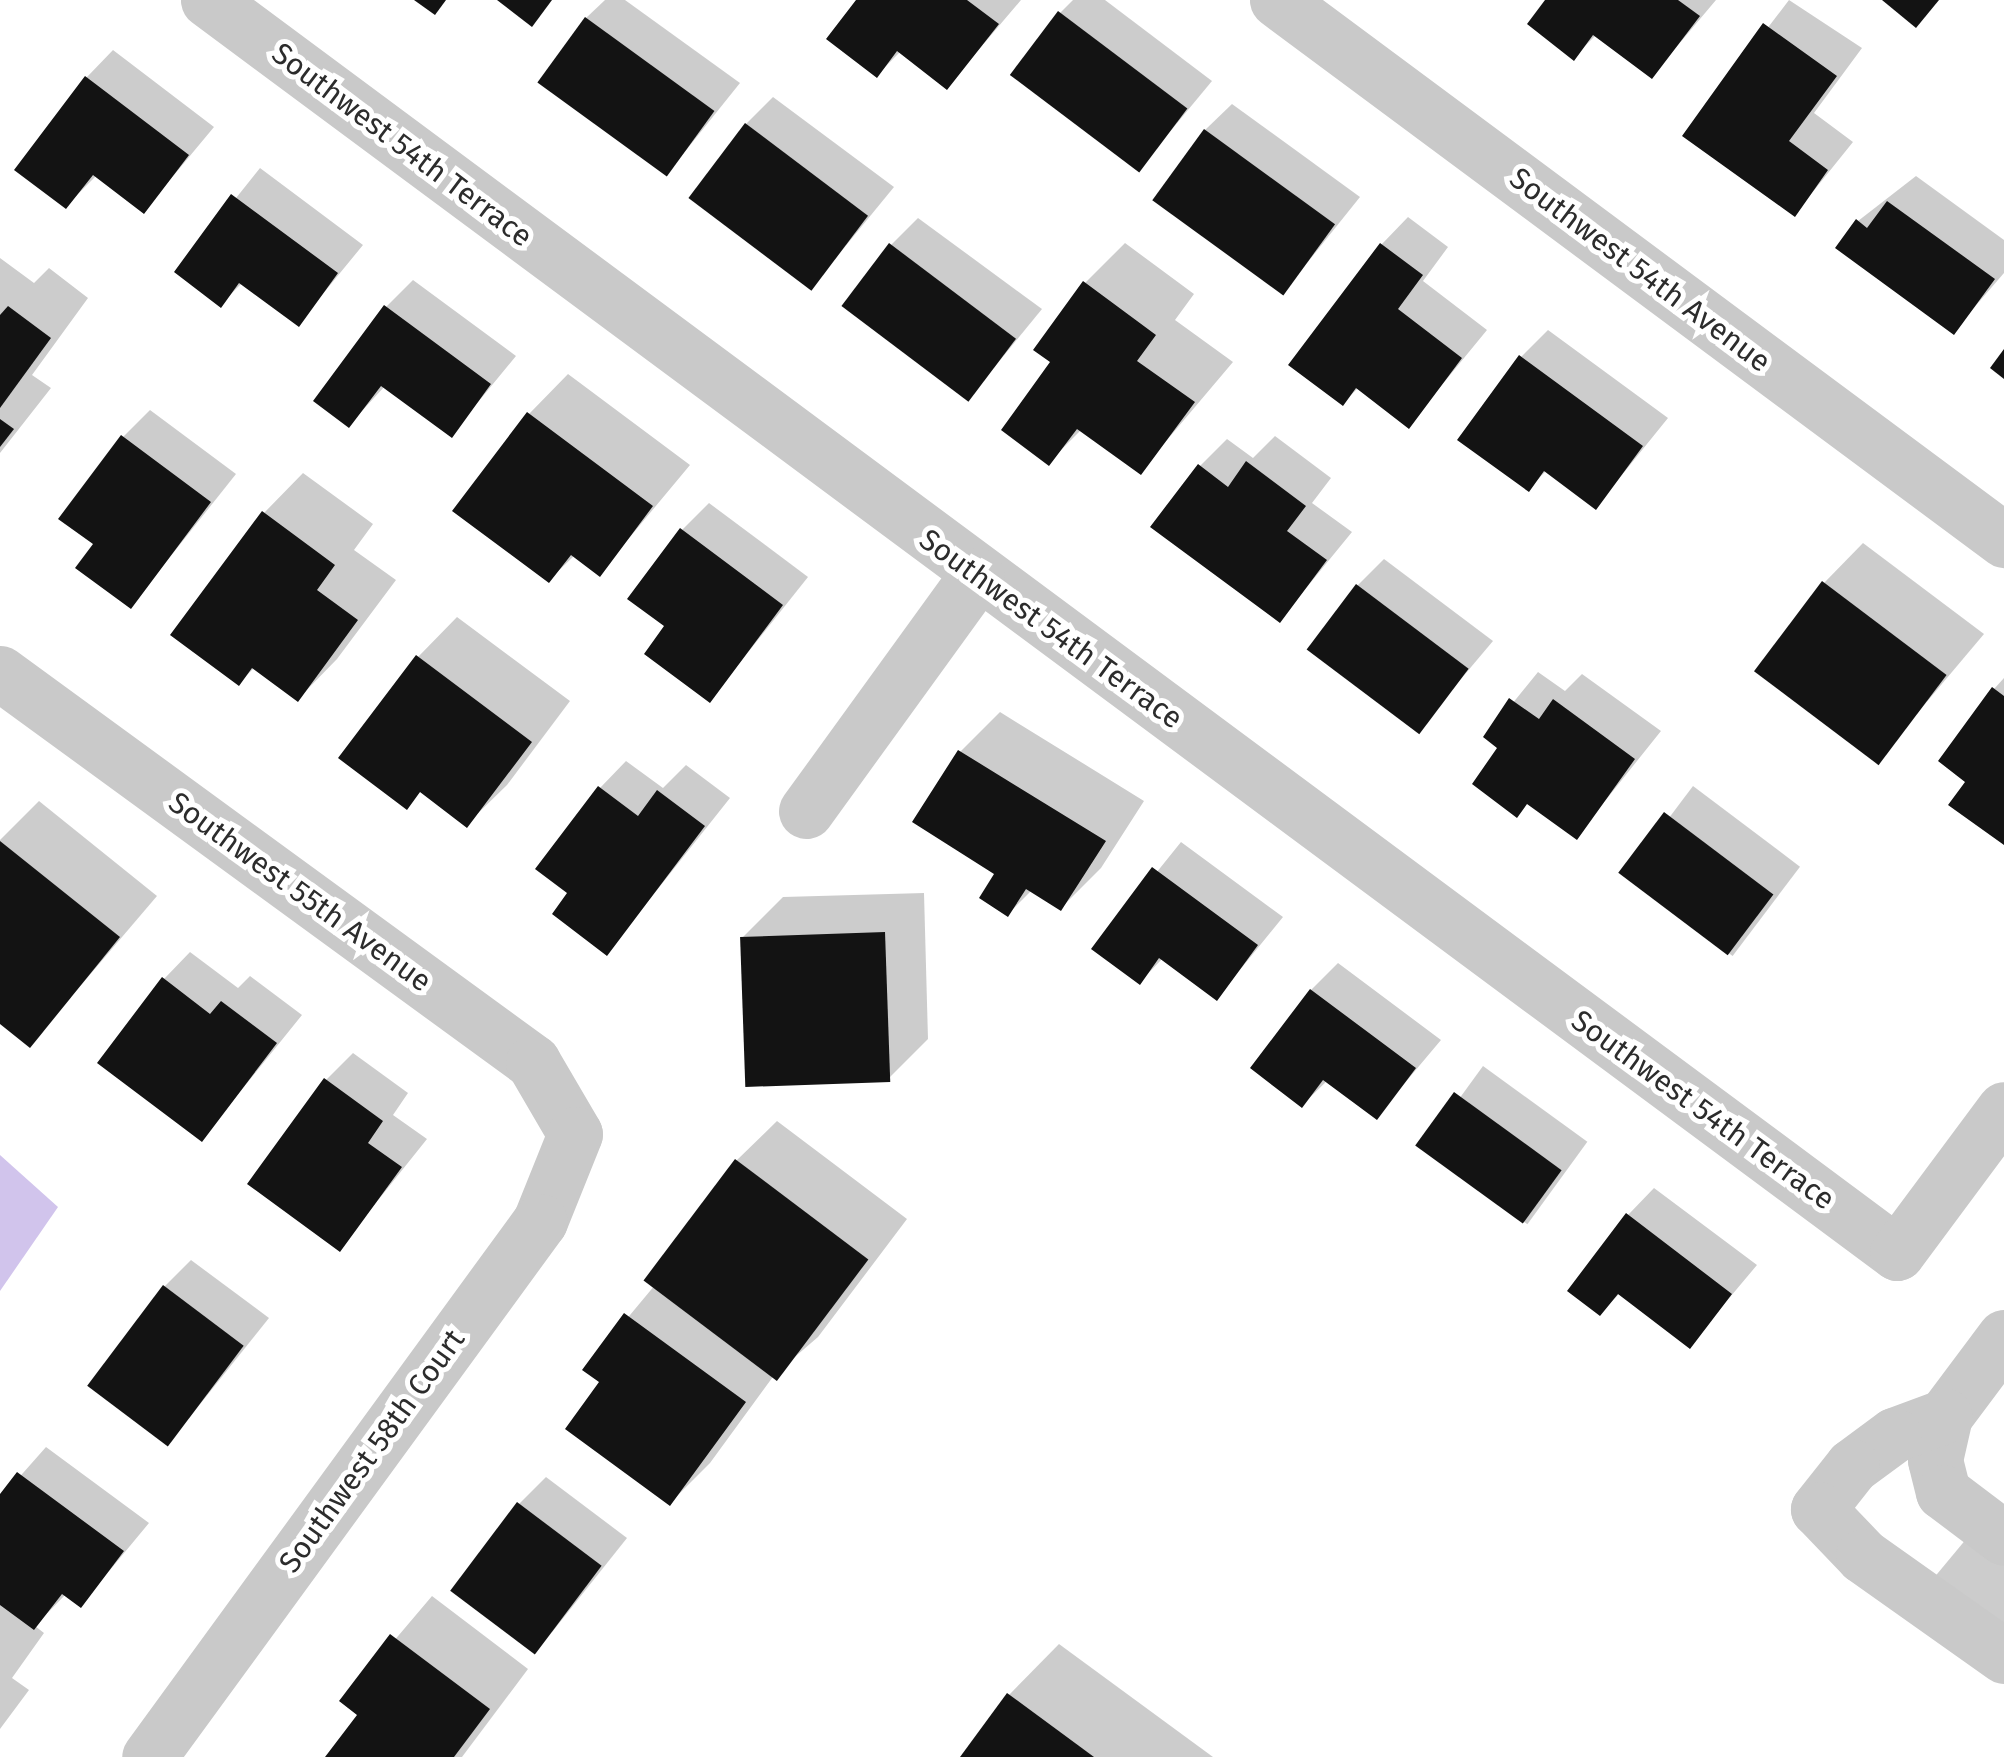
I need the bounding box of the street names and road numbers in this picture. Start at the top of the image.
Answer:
street label: Southwest 54th Terrace [265,35,539,255]
street label: Southwest 54th Avenue [1502,160,1778,380]
street label: Southwest 54th Terrace [912,521,1190,737]
street label: Southwest 55th Avenue [162,785,438,999]
street label: Southwest 54th Terrace [1564,1002,1842,1218]
street label: Southwest 58th Court [272,1322,472,1580]

